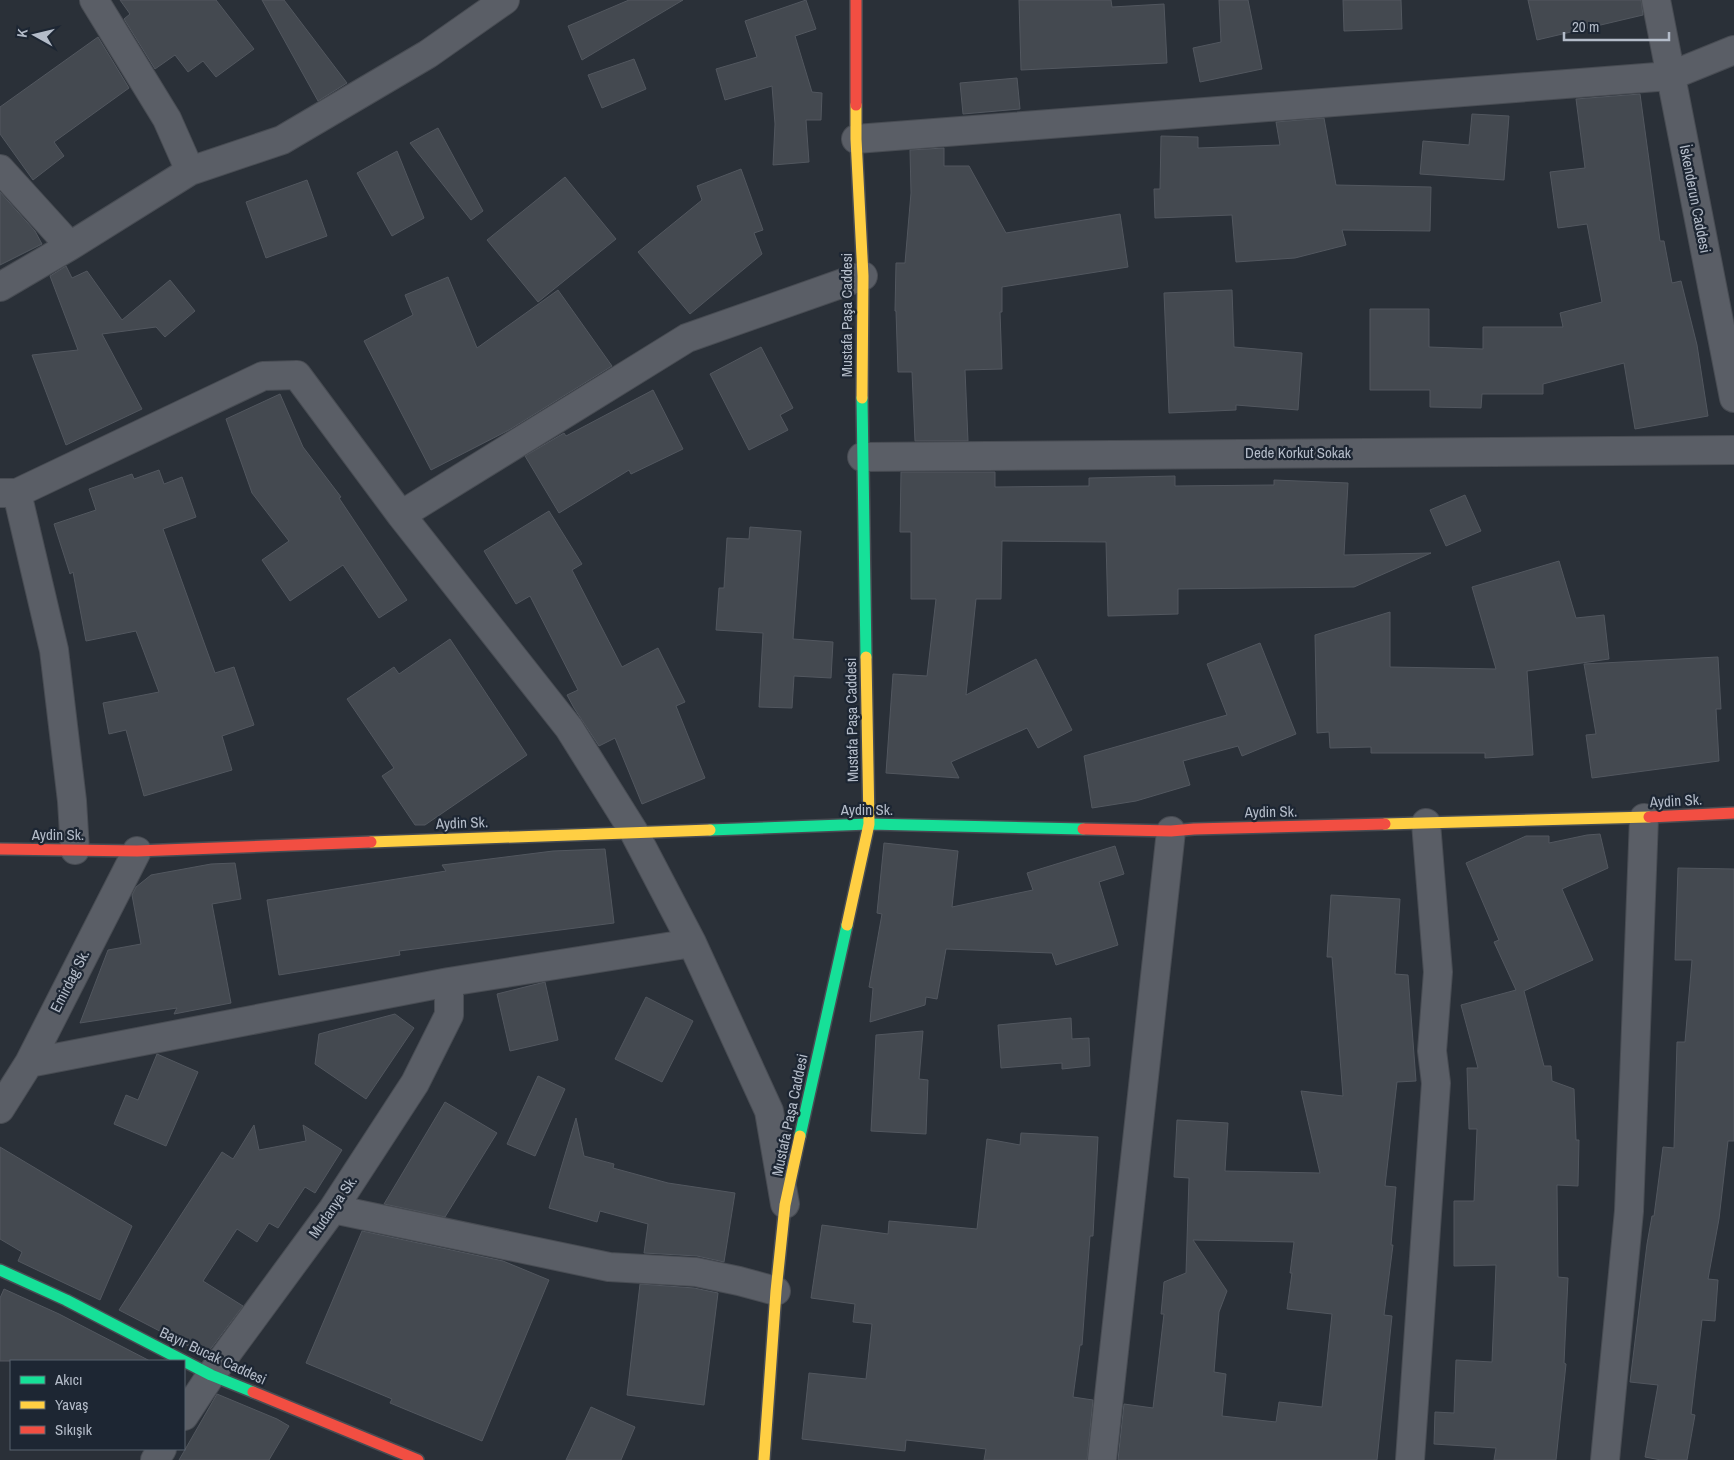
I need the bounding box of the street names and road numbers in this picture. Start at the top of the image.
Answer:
street label: İskenderun Caddesi [1675,143,1716,255]
street label: Mustafa Paşa Caddesi [836,253,857,377]
street label: Dede Korkut Sokak [1245,442,1352,463]
street label: Mustafa Paşa Caddesi [840,658,863,782]
street label: Aydin Sk. [1648,789,1703,812]
street label: Aydin Sk. [840,799,893,820]
street label: Aydin Sk. [1244,801,1297,822]
street label: Aydin Sk. [434,811,489,834]
street label: Aydin Sk. [31,824,84,845]
street label: Emirdag Sk. [45,946,94,1016]
street label: Mustafa Paşa Caddesi [766,1052,813,1178]
street label: Mudanya Sk. [303,1171,362,1242]
street label: Bayır Bucak Caddesi [156,1322,270,1389]

